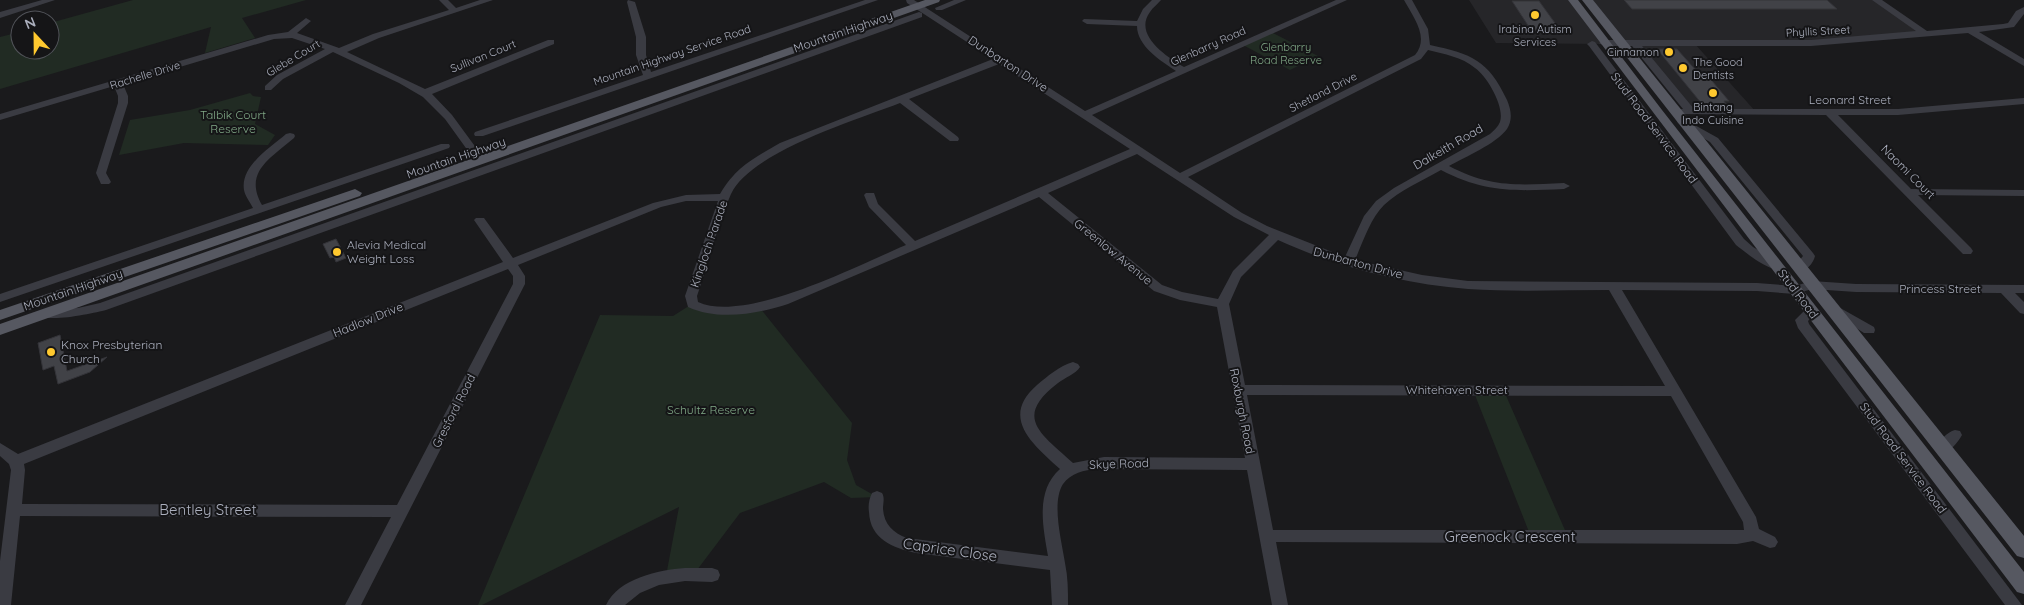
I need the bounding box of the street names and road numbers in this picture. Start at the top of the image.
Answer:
street label: Mountain Highway [791,8,894,56]
street label: Mountain Highway Service Road [591,21,753,89]
street label: Phyllis Street [1785,22,1851,40]
street label: Glenbarry Road [1168,23,1248,69]
street label: Dunbarton Drive [966,32,1051,95]
street label: Glebe Court [264,36,323,80]
street label: Sullivan Court [448,36,518,76]
street label: Rachelle Drive [108,58,182,92]
street label: Shetland Drive [1287,69,1359,115]
street label: Stud Road Service Road [1608,69,1701,186]
street label: Leonard Street [1809,92,1891,107]
street label: Dalkeith Road [1410,121,1485,173]
street label: Mountain Highway [404,134,507,182]
street label: Naomi Court [1878,141,1939,202]
street label: Kingloch Parade [687,198,731,290]
street label: Greenlow Avenue [1071,215,1156,288]
street label: Dunbarton Drive [1312,243,1405,282]
street label: Mountain Highway [21,266,124,314]
street label: Stud Road [1775,266,1822,321]
street label: Princess Street [1899,281,1981,296]
street label: Hadlow Drive [331,299,405,340]
street label: Roxburgh Road [1227,367,1258,455]
street label: Gresford Road [429,371,479,450]
street label: Whitehaven Street [1406,382,1508,397]
street label: Stud Road Service Road [1857,399,1950,516]
street label: Skye Road [1089,455,1149,472]
street label: Bentley Street [159,500,257,519]
street label: Greenock Crescent [1444,527,1576,546]
street label: Caprice Close [902,533,998,566]

